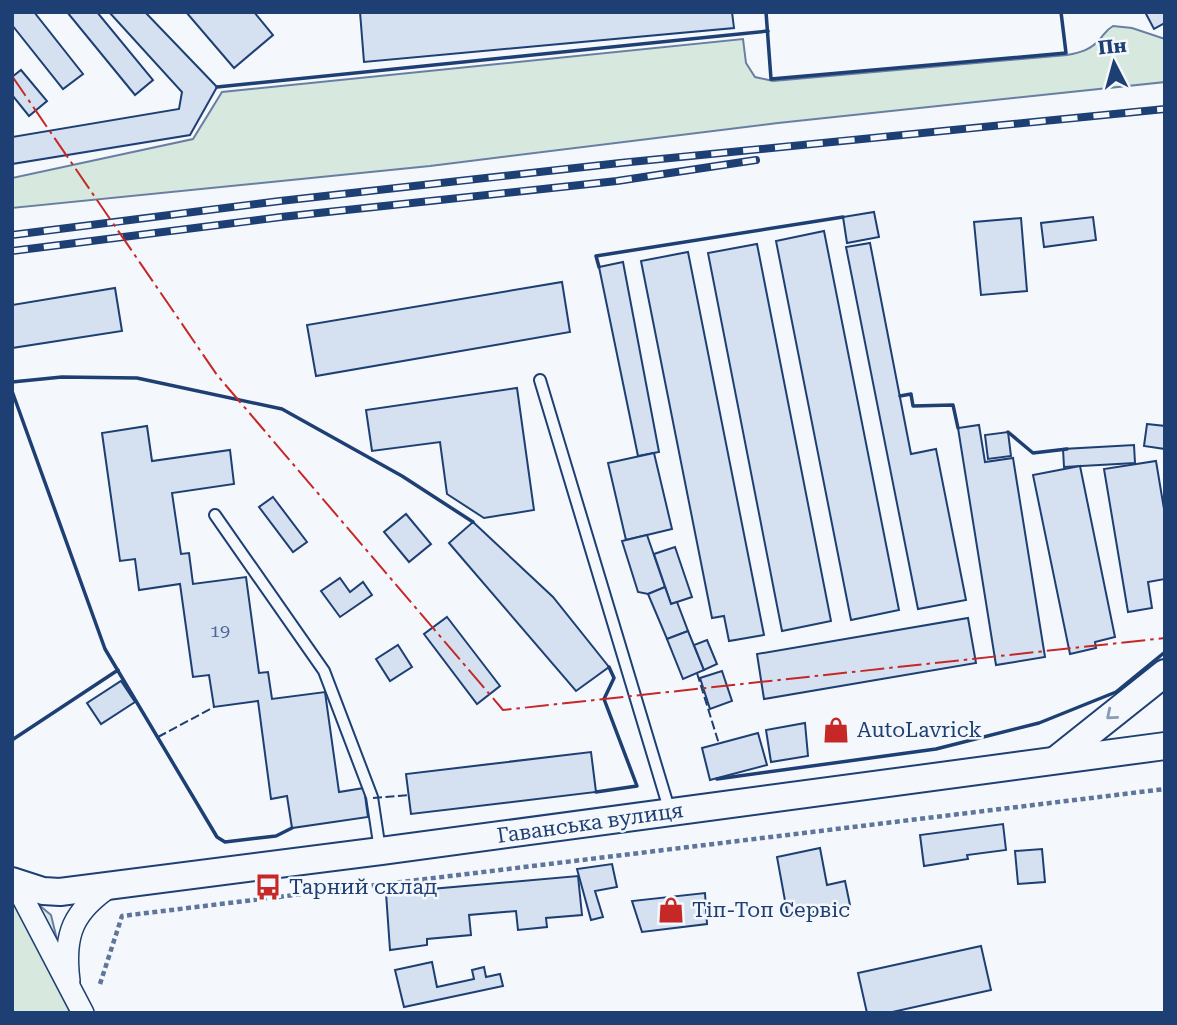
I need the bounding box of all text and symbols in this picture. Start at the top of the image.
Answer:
north arrow [1079,28,1149,98]
text: Пн [1097,34,1128,60]
house number: 19 [210,620,230,641]
one-way arrow [1106,707,1119,719]
shop icon: AutoLavrick [821,715,851,745]
place label: AutoLavrick [857,718,982,742]
street label: Гаванська вулиця [495,798,685,848]
bus stop icon: Тарний склад [253,872,283,902]
place label: Тарний склад [289,875,437,899]
shop icon: Тіп-Топ Сервіс [656,895,686,925]
place label: Тіп-Топ Сервіс [692,898,850,922]

